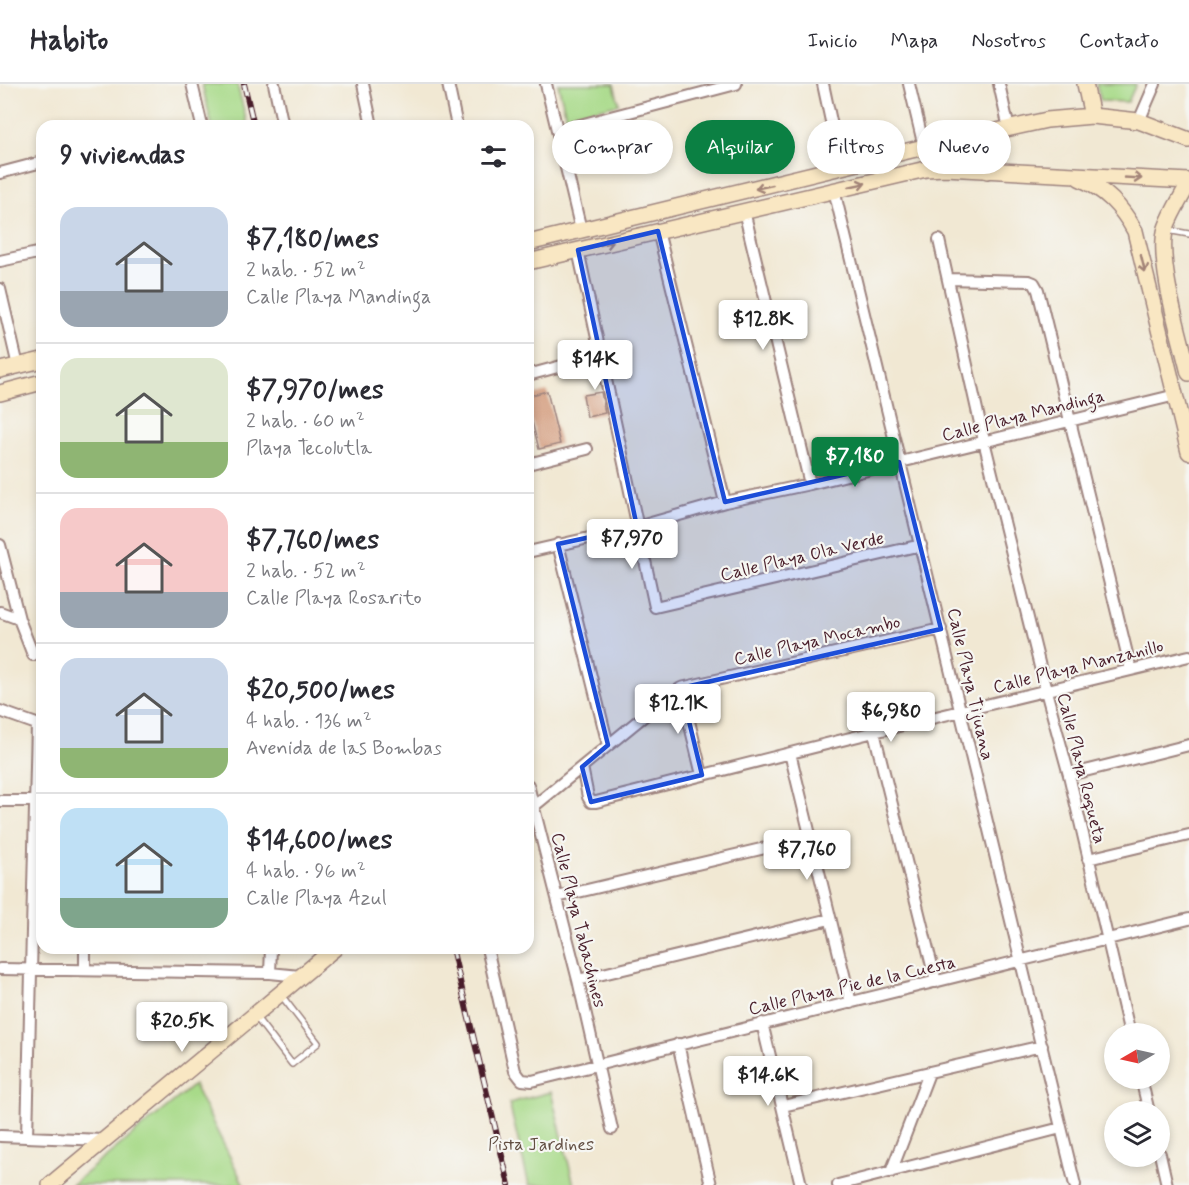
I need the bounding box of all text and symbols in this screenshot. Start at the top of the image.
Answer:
text: Habito [30,23,108,60]
text: Inicio [808,27,858,55]
text: Mapa [891,27,938,55]
text: Nosotros [971,27,1046,55]
text: Contacto [1079,27,1159,55]
chip: Comprar [552,120,673,174]
chip: Alquilar [685,120,795,174]
chip: Filtros [807,120,905,174]
chip: Nuevo [917,120,1011,174]
text: 9 viviendas [60,139,185,173]
icon: filters [477,140,510,173]
one-way arrow [1123,172,1143,183]
one-way arrow [846,179,866,190]
one-way arrow [755,181,774,193]
text: $7,180/mes [246,223,379,257]
icon: home [108,231,180,303]
one-way arrow [595,237,614,249]
one-way arrow [1138,254,1150,273]
text: 2 hab. · 52 m² [246,257,366,284]
text: Calle Playa Mandinga [246,284,431,311]
pin: $12.8K [714,300,812,351]
text: $12.8K [733,306,793,333]
pin: $14K [559,340,631,391]
text: $14K [572,346,618,373]
text: $7,970/mes [246,374,384,408]
icon: home [108,382,180,454]
street label: Calle Playa Mandinga [939,384,1108,450]
text: 2 hab. · 60 m² [246,408,365,435]
text: Playa Tecolutla [246,435,372,462]
pin: $7,180 [806,437,904,488]
text: $7,180 [826,443,884,470]
pin: $7,970 [583,519,681,570]
text: $7,760/mes [246,524,379,558]
text: $7,970 [601,525,663,552]
street label: Calle Playa Ola Verde [718,526,887,588]
icon: home [108,532,180,604]
text: 2 hab. · 52 m² [246,558,366,585]
text: Calle Playa Rosarito [246,585,422,612]
street label: Calle Playa Tijuana [941,606,999,763]
street label: Calle Playa Mocambo [732,610,903,672]
street label: Calle Playa Manzanillo [991,634,1166,700]
text: $20,500/mes [246,674,395,708]
icon: home [108,682,180,754]
pin: $12.1K [629,684,727,735]
text: $12.1K [649,690,707,717]
street label: Calle Playa Roqueta [1051,690,1111,846]
pin: $6,980 [842,692,940,743]
text: $6,980 [861,698,921,725]
text: 4 hab. · 136 m² [246,708,372,735]
text: Avenida de las Bombas [246,735,442,762]
text: $14,600/mes [246,824,392,858]
street label: Calle Playa Tabachines [545,830,611,1010]
pin: $7,760 [758,830,856,881]
icon: home [108,832,180,904]
text: $7,760 [778,836,836,863]
text: 4 hab. · 96 m² [246,858,366,885]
text: Calle Playa Azul [246,885,387,912]
street label: Calle Playa Pie de la Cuesta [746,950,958,1022]
pin: $20.5K [133,1002,231,1053]
text: $20.5K [150,1008,214,1035]
north arrow [1104,1023,1170,1089]
map controls [1104,1023,1170,1167]
pin: $14.6K [719,1056,817,1107]
text: $14.6K [737,1062,799,1089]
button: layers [1104,1101,1170,1167]
park label: Pista Jardines [488,1133,594,1157]

